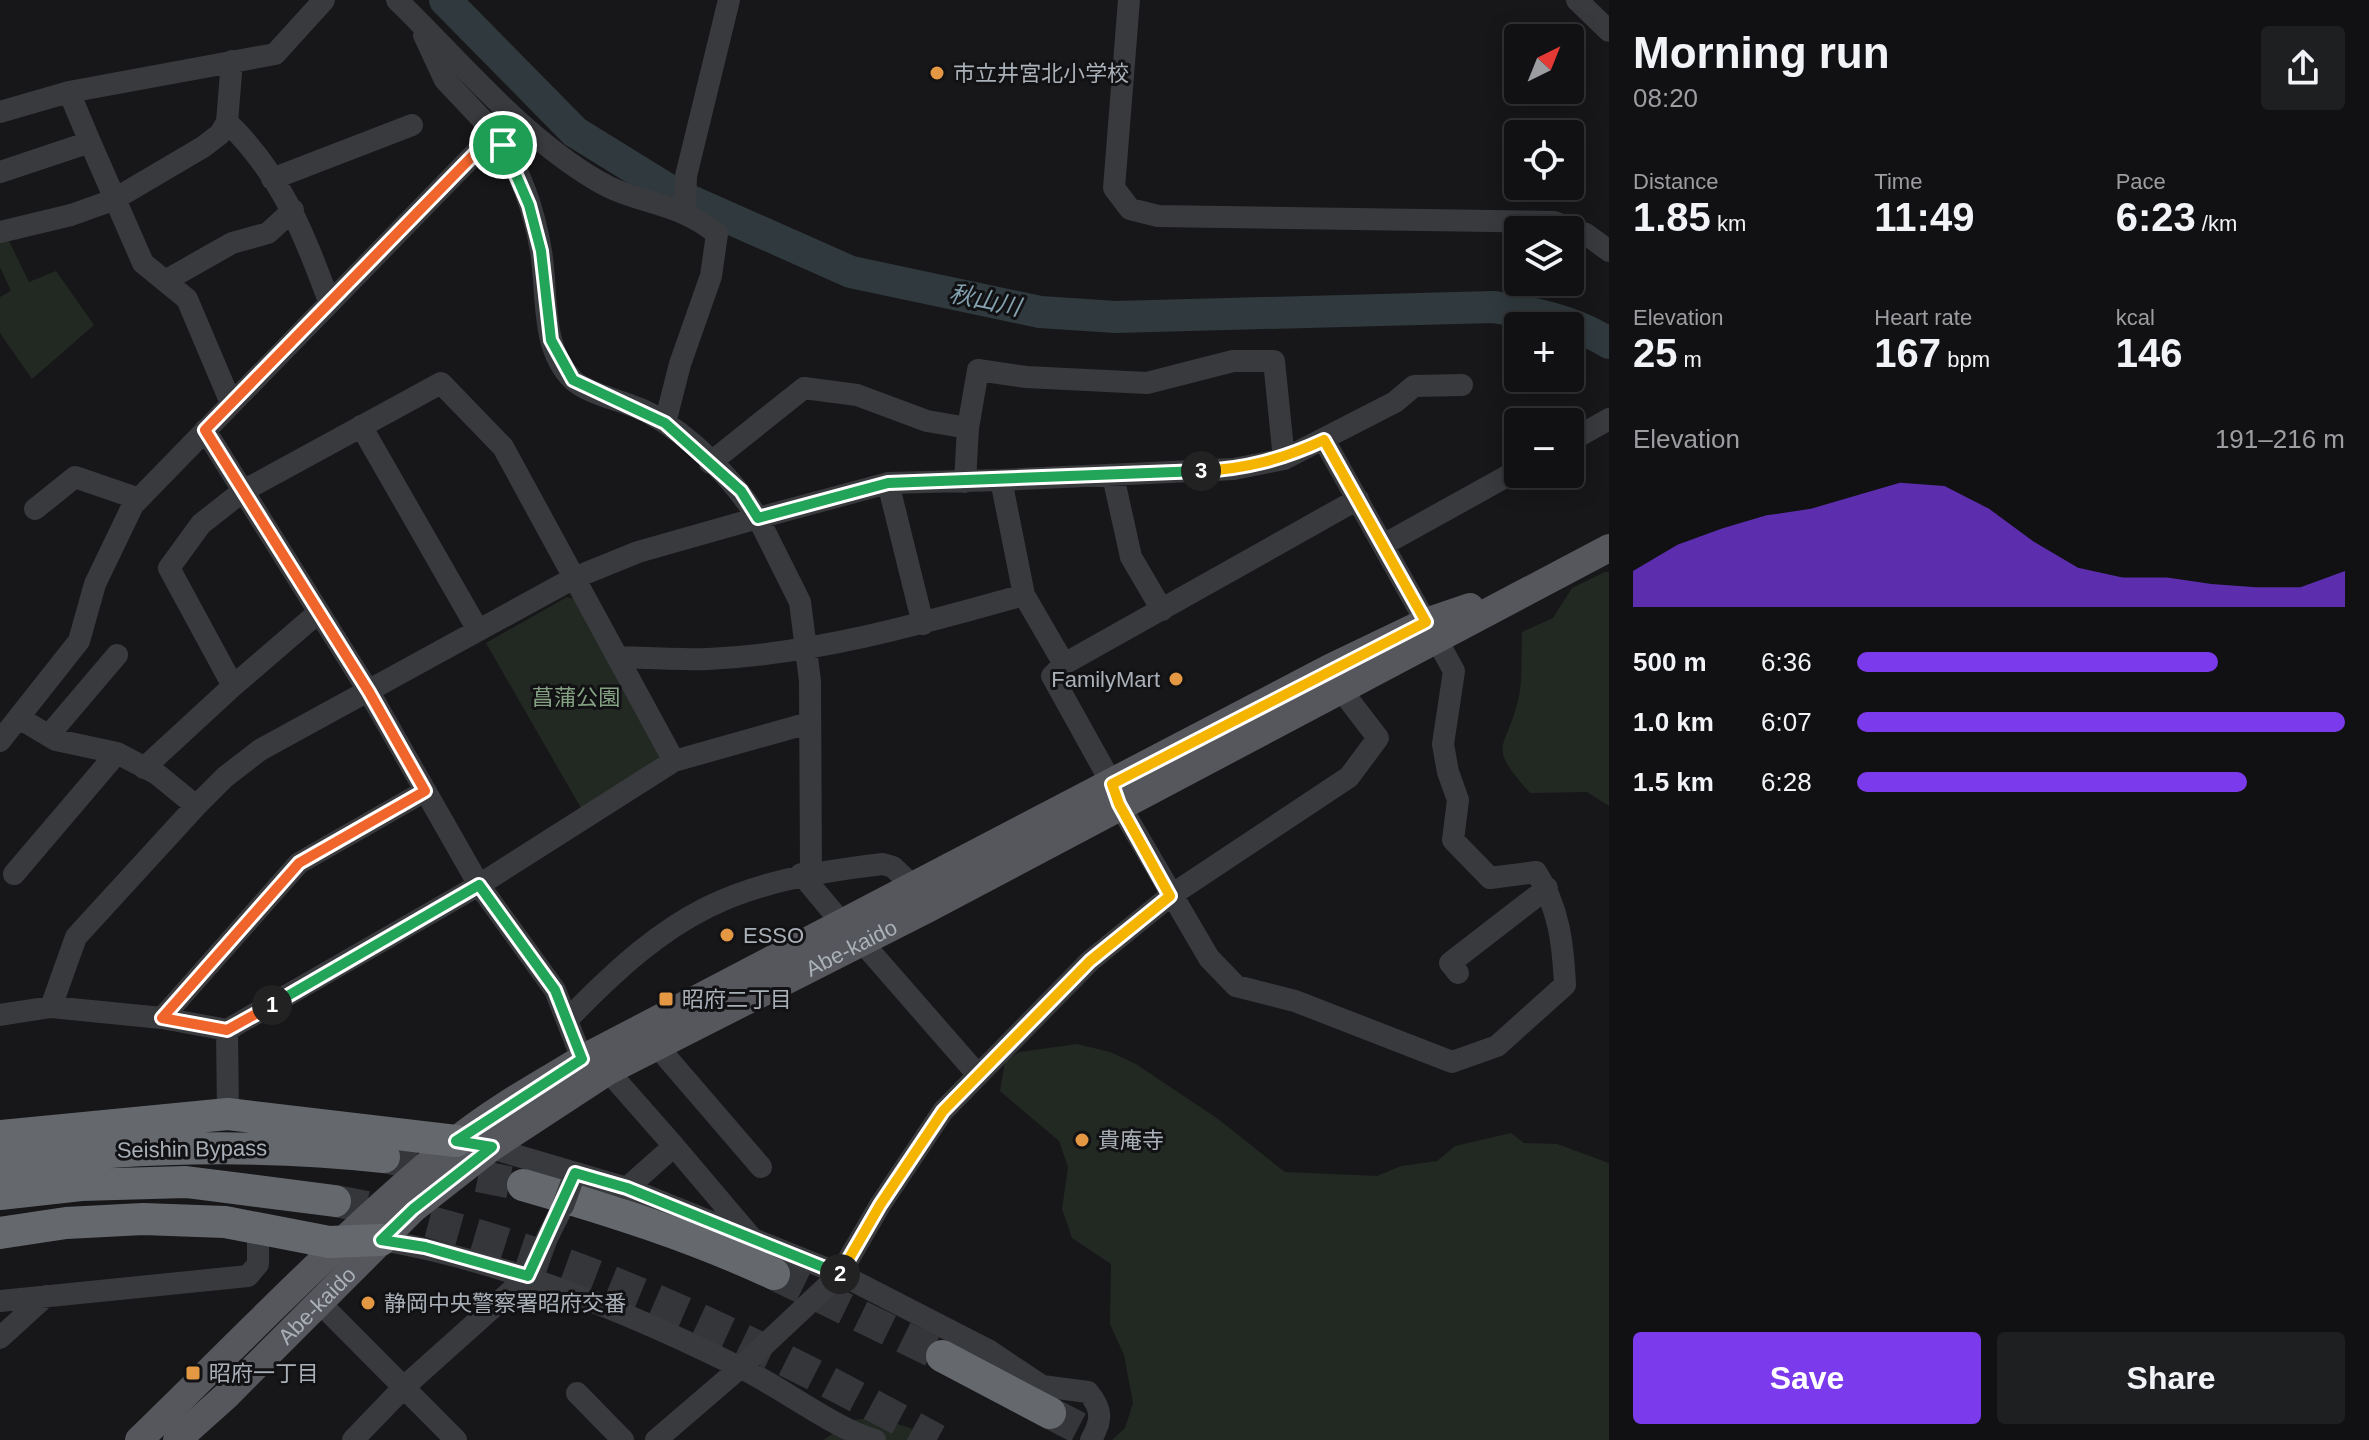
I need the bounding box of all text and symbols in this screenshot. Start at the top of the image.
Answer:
north arrow [1504,24,1584,104]
map controls [1504,24,1584,488]
button: share [2261,26,2345,110]
text: Morning run [1633,28,1890,77]
place label: 市立井宮北小学校 [953,61,1129,86]
marker: 市立井宮北小学校 [928,64,946,82]
text: 08:20 [1633,83,1698,113]
pin [469,111,537,179]
button: locate [1504,120,1584,200]
icon: arrive [481,123,525,167]
text: Distance [1633,169,1719,194]
text: Time [1874,169,1922,194]
text: Pace [2116,169,2166,194]
text: 1.85 [1633,195,1711,239]
text: 11:49 [1874,195,1974,239]
text: 6:23 [2116,195,2196,239]
text: km [1711,211,1746,236]
text: /km [2196,211,2237,236]
button: layers [1504,216,1584,296]
water label: 秋山川 [947,279,1026,321]
text: Elevation [1633,305,1724,330]
text: Heart rate [1874,305,1972,330]
text: kcal [2116,305,2155,330]
button: + [1504,312,1584,392]
text: 25 [1633,331,1678,375]
text: 167 [1874,331,1941,375]
text: 146 [2116,331,2182,375]
text: m [1678,347,1702,372]
text: bpm [1941,347,1990,372]
button: − [1504,408,1584,488]
text: Elevation [1633,424,1740,454]
text: 191–216 m [2215,424,2345,454]
pin: 3 [1181,451,1221,491]
text: 3 [1195,458,1207,483]
text: 500 m [1633,647,1707,677]
text: 6:36 [1761,647,1812,677]
place label: FamilyMart [1051,667,1160,692]
marker: FamilyMart [1167,670,1185,688]
park label: 菖蒲公園 [532,685,620,710]
text: 1.0 km [1633,707,1714,737]
text: 6:07 [1761,707,1812,737]
text: 1.5 km [1633,767,1714,797]
text: 6:28 [1761,767,1812,797]
street label: Abe-kaido [801,914,901,981]
place label: ESSO [743,923,804,948]
marker: ESSO [718,926,736,944]
pin: 1 [252,985,292,1025]
place label: 昭府二丁目 [682,987,792,1012]
marker: 昭府二丁目 [657,990,675,1008]
text: 1 [266,992,278,1017]
place label: 貴庵寺 [1098,1128,1164,1153]
marker: 貴庵寺 [1073,1131,1091,1149]
street label: Seishin Bypass [117,1135,267,1163]
pin: 2 [820,1254,860,1294]
street label: Abe-kaido [273,1261,361,1349]
text: 2 [834,1261,846,1286]
place label: 静岡中央警察署昭府交番 [384,1291,626,1316]
marker: 静岡中央警察署昭府交番 [359,1294,377,1312]
button: Save [1633,1332,1981,1424]
button: Share [1997,1332,2345,1424]
place label: 昭府一丁目 [209,1361,319,1386]
marker: 昭府一丁目 [184,1364,202,1382]

